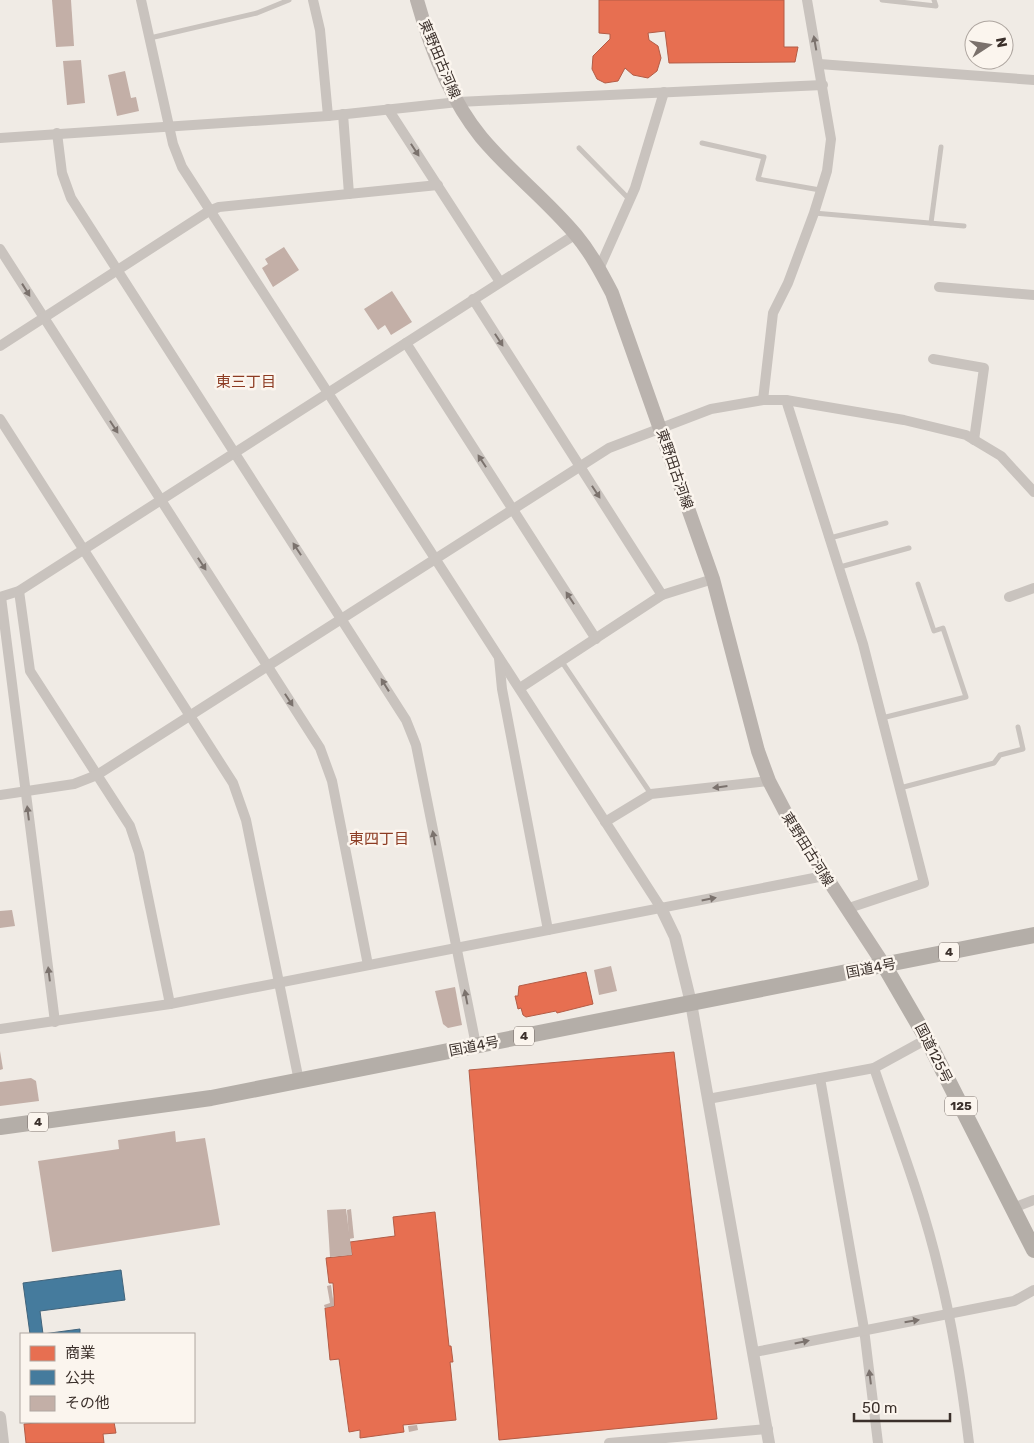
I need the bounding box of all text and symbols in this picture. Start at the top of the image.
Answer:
street label: 東野田古河線 [415,17,464,101]
north arrow [964,20,1014,70]
one-way arrow [811,35,819,50]
text: N [992,36,1011,49]
one-way arrow [410,143,420,157]
one-way arrow [21,284,31,297]
one-way arrow [495,334,504,347]
district label: 東三丁目 [216,373,276,391]
one-way arrow [109,420,118,434]
street label: 東野田古河線 [653,427,696,512]
one-way arrow [478,455,487,468]
one-way arrow [592,485,601,498]
one-way arrow [292,542,302,555]
one-way arrow [197,557,206,570]
one-way arrow [565,591,575,605]
one-way arrow [380,679,389,692]
one-way arrow [285,694,294,707]
one-way arrow [712,783,728,791]
one-way arrow [24,804,32,820]
street label: 東野田古河線 [778,809,837,889]
district label: 東四丁目 [349,830,409,848]
one-way arrow [430,830,438,846]
one-way arrow [701,894,717,902]
road number: 4 [939,942,959,962]
street label: 国道4号 [845,955,898,982]
one-way arrow [45,966,53,982]
one-way arrow [462,989,470,1005]
street label: 国道125号 [911,1021,956,1086]
road number: 4 [514,1026,534,1046]
street label: 国道4号 [448,1033,501,1060]
road number: 125 [945,1096,977,1116]
road number: 4 [28,1112,48,1132]
one-way arrow [904,1317,920,1325]
legend [20,1333,195,1423]
one-way arrow [795,1338,810,1346]
text: 商業 [65,1344,95,1362]
text: 公共 [65,1369,95,1387]
one-way arrow [866,1369,874,1385]
scale bar [854,1390,950,1422]
text: その他 [65,1394,110,1412]
text: 50 m [862,1399,897,1417]

